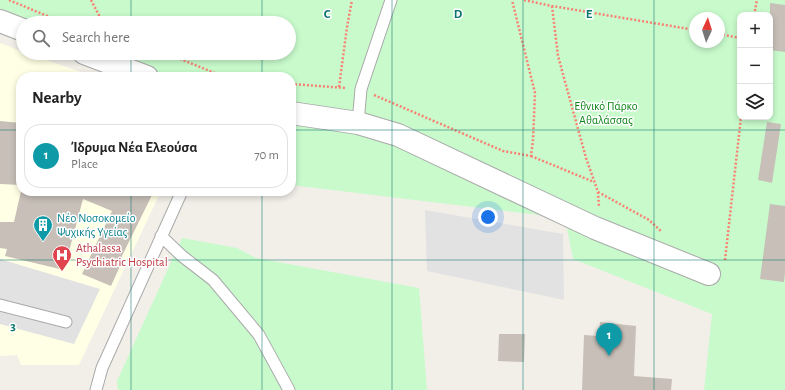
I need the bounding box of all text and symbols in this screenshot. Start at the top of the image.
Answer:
text: C [324,8,331,21]
text: D [454,8,463,21]
text: E [586,8,593,21]
north arrow [689,12,725,48]
map controls [737,12,773,120]
button: + [737,12,773,48]
search box [16,16,296,60]
icon: search [30,27,52,49]
text: Search here [62,30,130,45]
button: − [737,48,773,84]
button: layers [737,84,773,120]
text: Nearby [32,89,82,106]
park label: Εθνικό Πάρκο Αθαλάσσας [574,100,638,127]
text: Ίδρυμα Νέα Ελεούσα [71,140,197,155]
text: 1 [44,149,48,162]
text: 70 m [254,149,279,162]
text: Place [71,158,98,171]
your location [478,207,498,227]
place label: Νέο Νοσοκομείο Ψυχικής Υγείας [57,212,136,239]
building icon: Νέο Νοσοκομείο Ψυχικής Υγείας [32,214,54,242]
place label: Athalassa Psychiatric Hospital [76,242,168,269]
hospital icon: Athalassa Psychiatric Hospital [51,244,73,272]
text: 3 [10,320,16,333]
pin: 1 [596,323,622,356]

